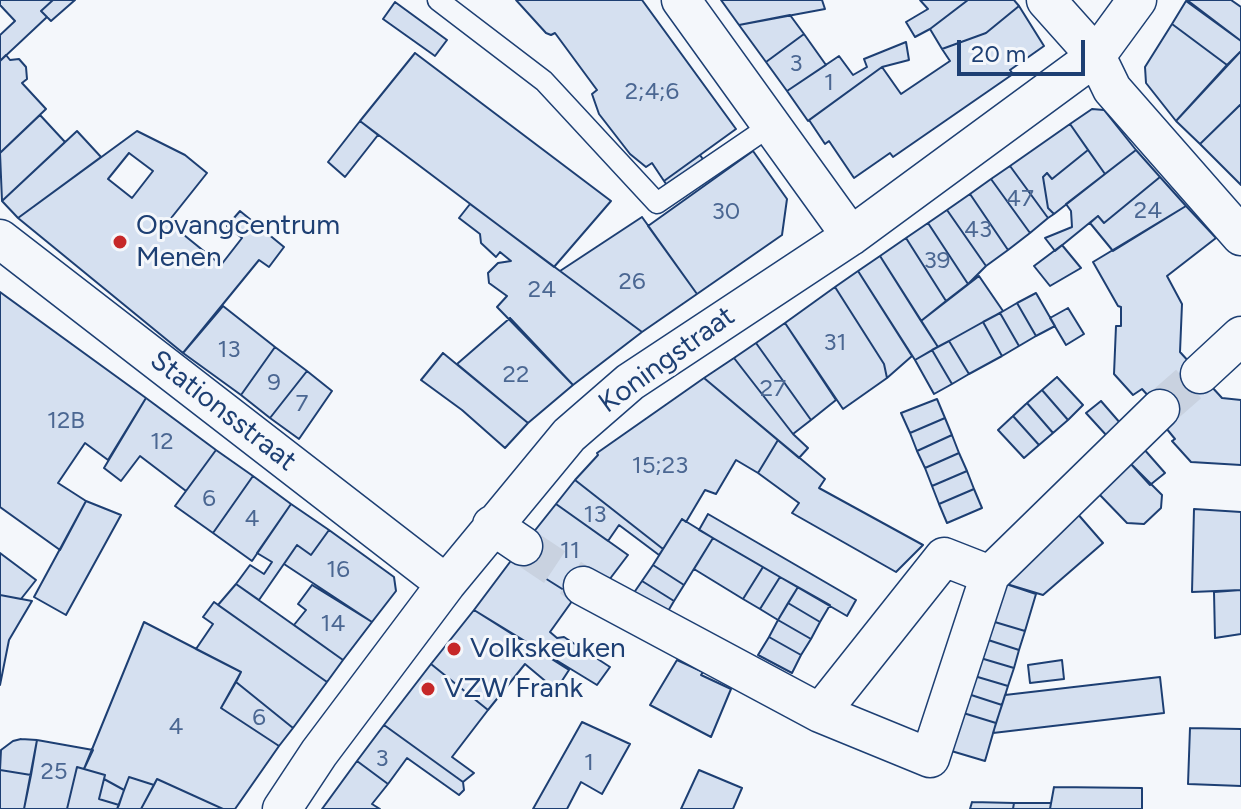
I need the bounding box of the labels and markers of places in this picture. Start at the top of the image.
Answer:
place label: Opvangcentrum Menen [136,209,340,275]
marker: Opvangcentrum Menen [111,233,129,251]
place label: Volkskeuken [470,632,626,666]
marker: Volkskeuken [445,640,463,658]
place label: VZW Frank [444,672,583,706]
marker: VZW Frank [419,680,437,698]

